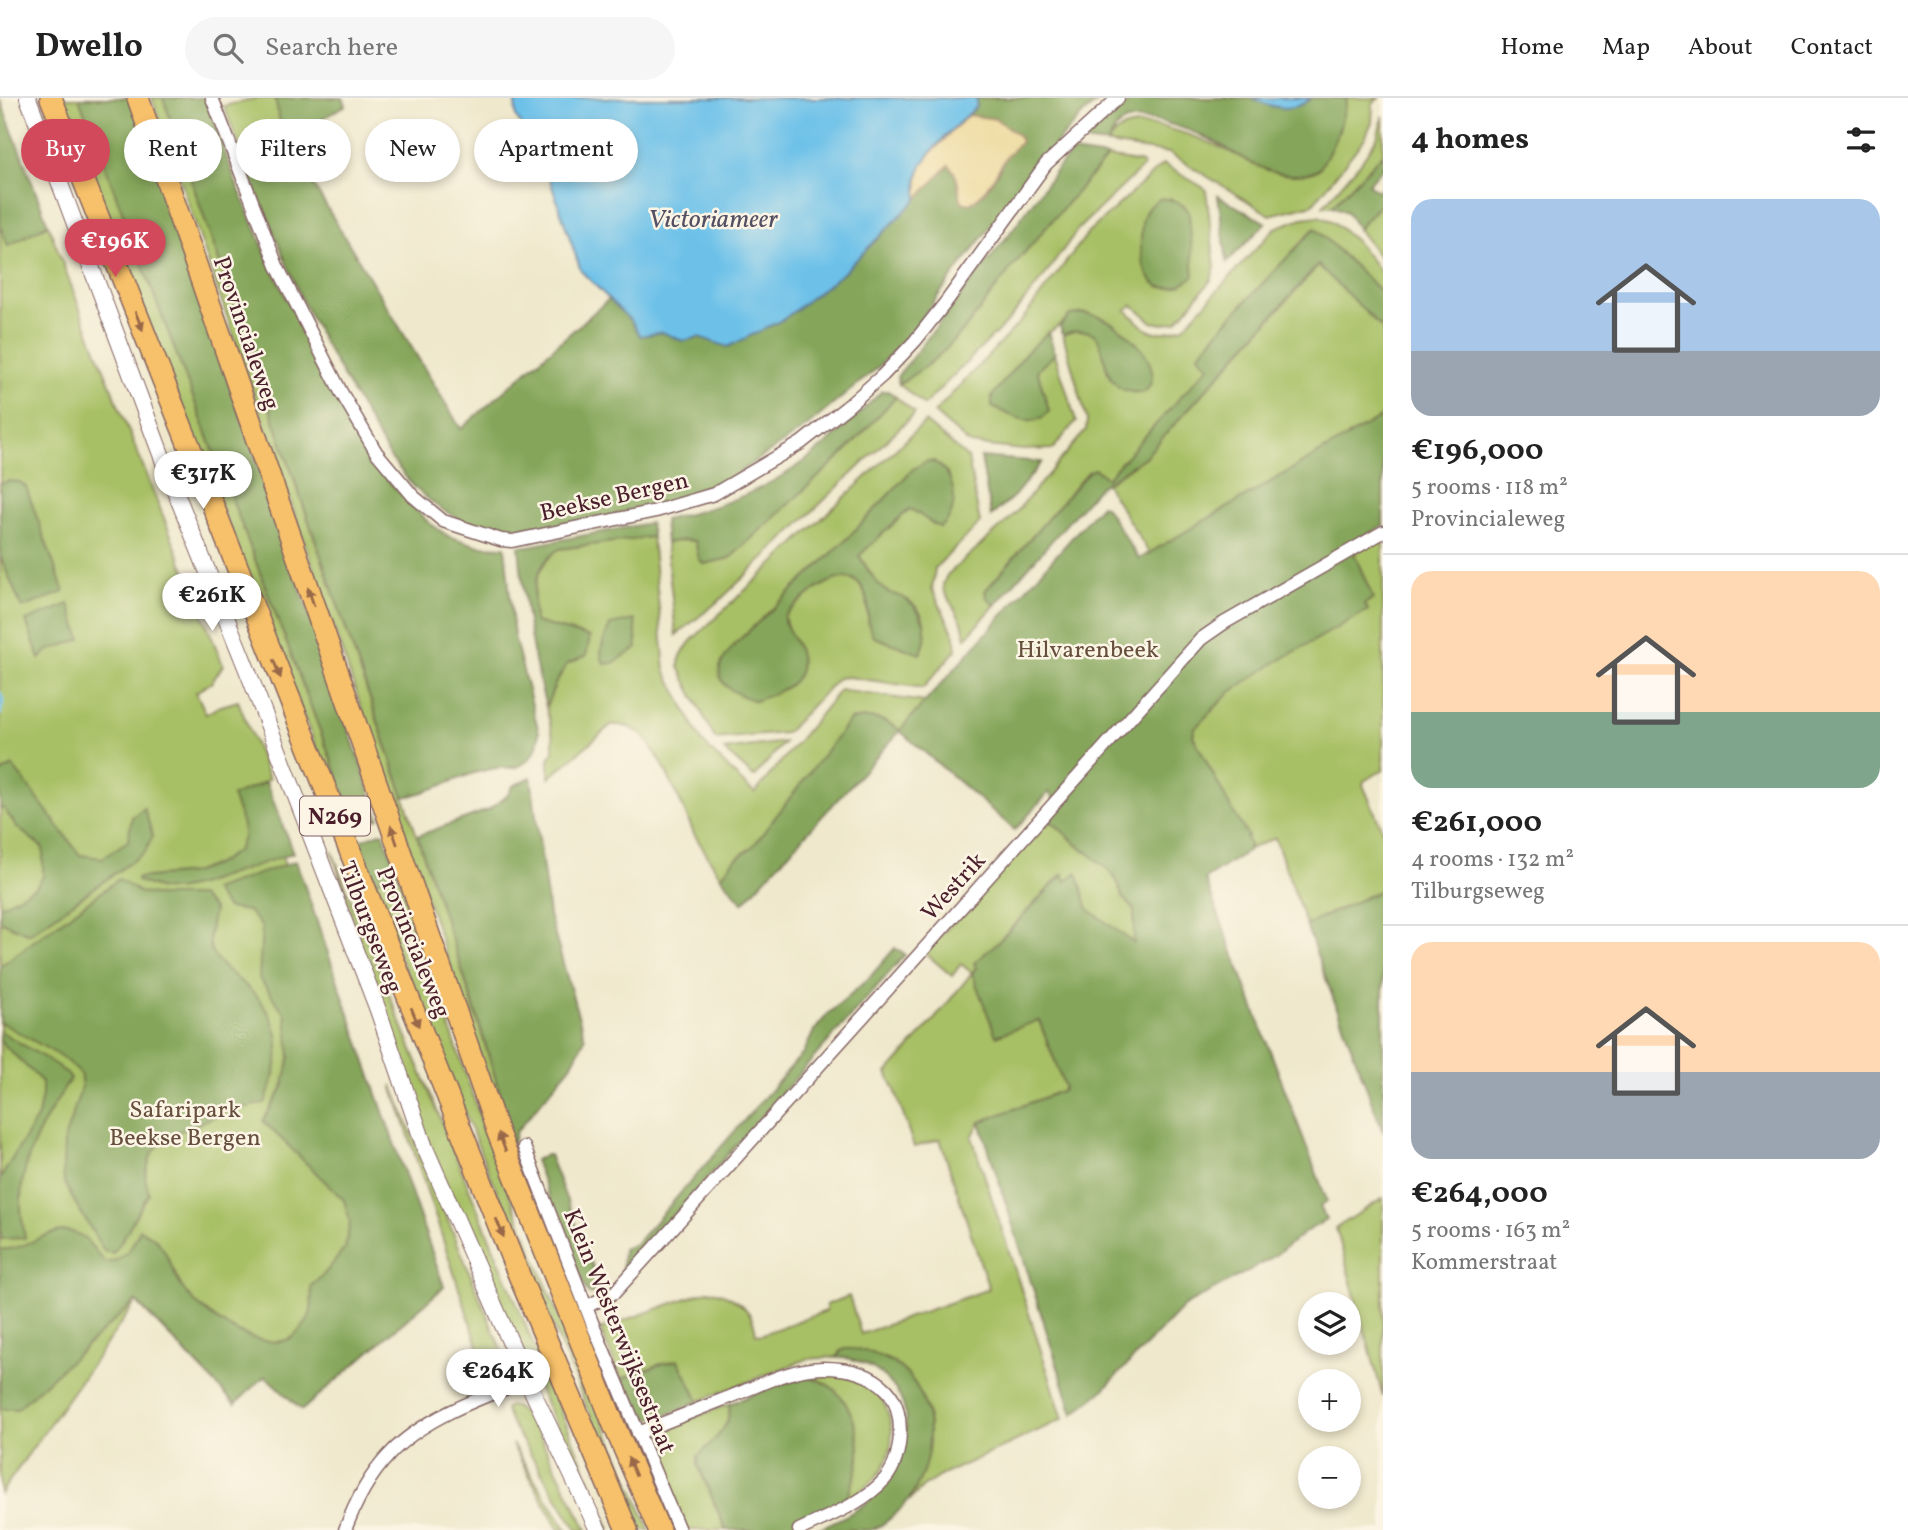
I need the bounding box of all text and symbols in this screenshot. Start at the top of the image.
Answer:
search box [185,17,675,80]
text: Dwello [35,25,143,71]
icon: search [209,29,247,67]
text: Search here [265,30,398,66]
text: Home [1500,31,1564,65]
text: Map [1602,31,1650,65]
text: About [1688,31,1753,65]
text: Contact [1791,31,1873,65]
chip: Buy [21,119,110,182]
chip: Rent [124,119,222,182]
chip: Filters [236,119,351,182]
chip: New [365,119,460,182]
chip: Apartment [474,119,638,182]
text: 4 homes [1411,119,1529,161]
icon: filters [1842,121,1880,159]
water label: Victoriameer [648,202,778,238]
pin: €196K [66,220,164,279]
text: €196K [81,226,149,258]
icon: home [1583,245,1709,371]
street label: Provincialeweg [203,252,287,415]
one-way arrow [133,311,144,332]
text: €196,000 [1411,430,1543,472]
pin: €317K [154,452,252,511]
text: €317K [170,458,236,490]
street label: Beekse Bergen [537,464,692,532]
text: 5 rooms · 118 m² [1411,472,1568,504]
text: Provincialeweg [1411,504,1565,536]
pin: €261K [163,574,261,633]
text: €261K [178,580,246,612]
one-way arrow [305,587,316,608]
icon: home [1583,617,1709,743]
park label: Hilvarenbeek [1017,634,1159,668]
one-way arrow [271,659,282,680]
road number: N269 [300,796,370,836]
text: €261,000 [1411,802,1542,844]
one-way arrow [388,825,399,846]
text: 4 rooms · 132 m² [1411,844,1574,876]
street label: Westrik [914,845,995,929]
street label: Tilburgseweg [328,856,410,999]
street label: Provincialeweg [366,862,458,1024]
text: Tilburgseweg [1411,876,1545,908]
icon: home [1583,988,1709,1114]
one-way arrow [410,1007,421,1028]
park label: Safaripark Beekse Bergen [109,1094,261,1156]
one-way arrow [496,1132,507,1153]
text: €264,000 [1411,1173,1548,1215]
street label: Klein Westerwijksestraat [553,1204,683,1459]
text: 5 rooms · 163 m² [1411,1215,1570,1247]
one-way arrow [494,1218,505,1239]
text: Kommerstraat [1411,1247,1557,1279]
map controls [1298,1292,1361,1509]
button: layers [1298,1292,1361,1355]
pin: €264K [449,1350,547,1409]
text: €264K [462,1356,534,1388]
button: + [1298,1369,1361,1432]
button: − [1298,1446,1361,1509]
one-way arrow [626,1457,638,1477]

